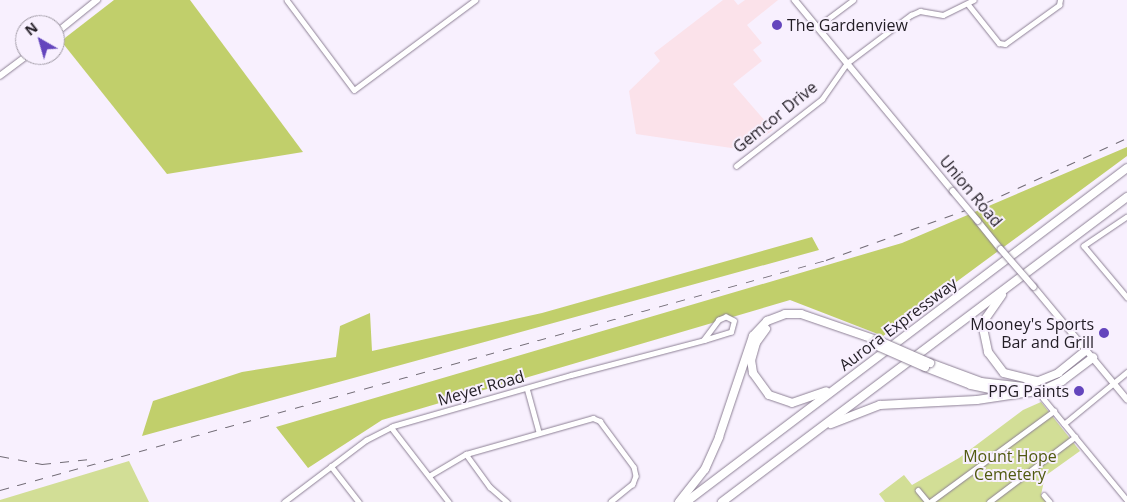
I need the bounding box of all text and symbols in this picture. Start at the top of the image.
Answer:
north arrow [15,15,65,65]
place label: The Gardenview [787,15,908,35]
text: N [21,18,41,40]
marker: The Gardenview [771,19,783,31]
street label: Gemcor Drive [729,77,821,157]
street label: Union Road [936,151,1006,231]
street label: Aurora Expressway [835,273,961,375]
place label: Mooney's Sports Bar and Grill [970,314,1094,352]
marker: Mooney's Sports Bar and Grill [1098,327,1110,339]
street label: Meyer Road [435,366,527,410]
place label: PPG Paints [988,381,1069,401]
marker: PPG Paints [1073,385,1085,397]
park label: Mount Hope Cemetery [963,446,1057,484]

